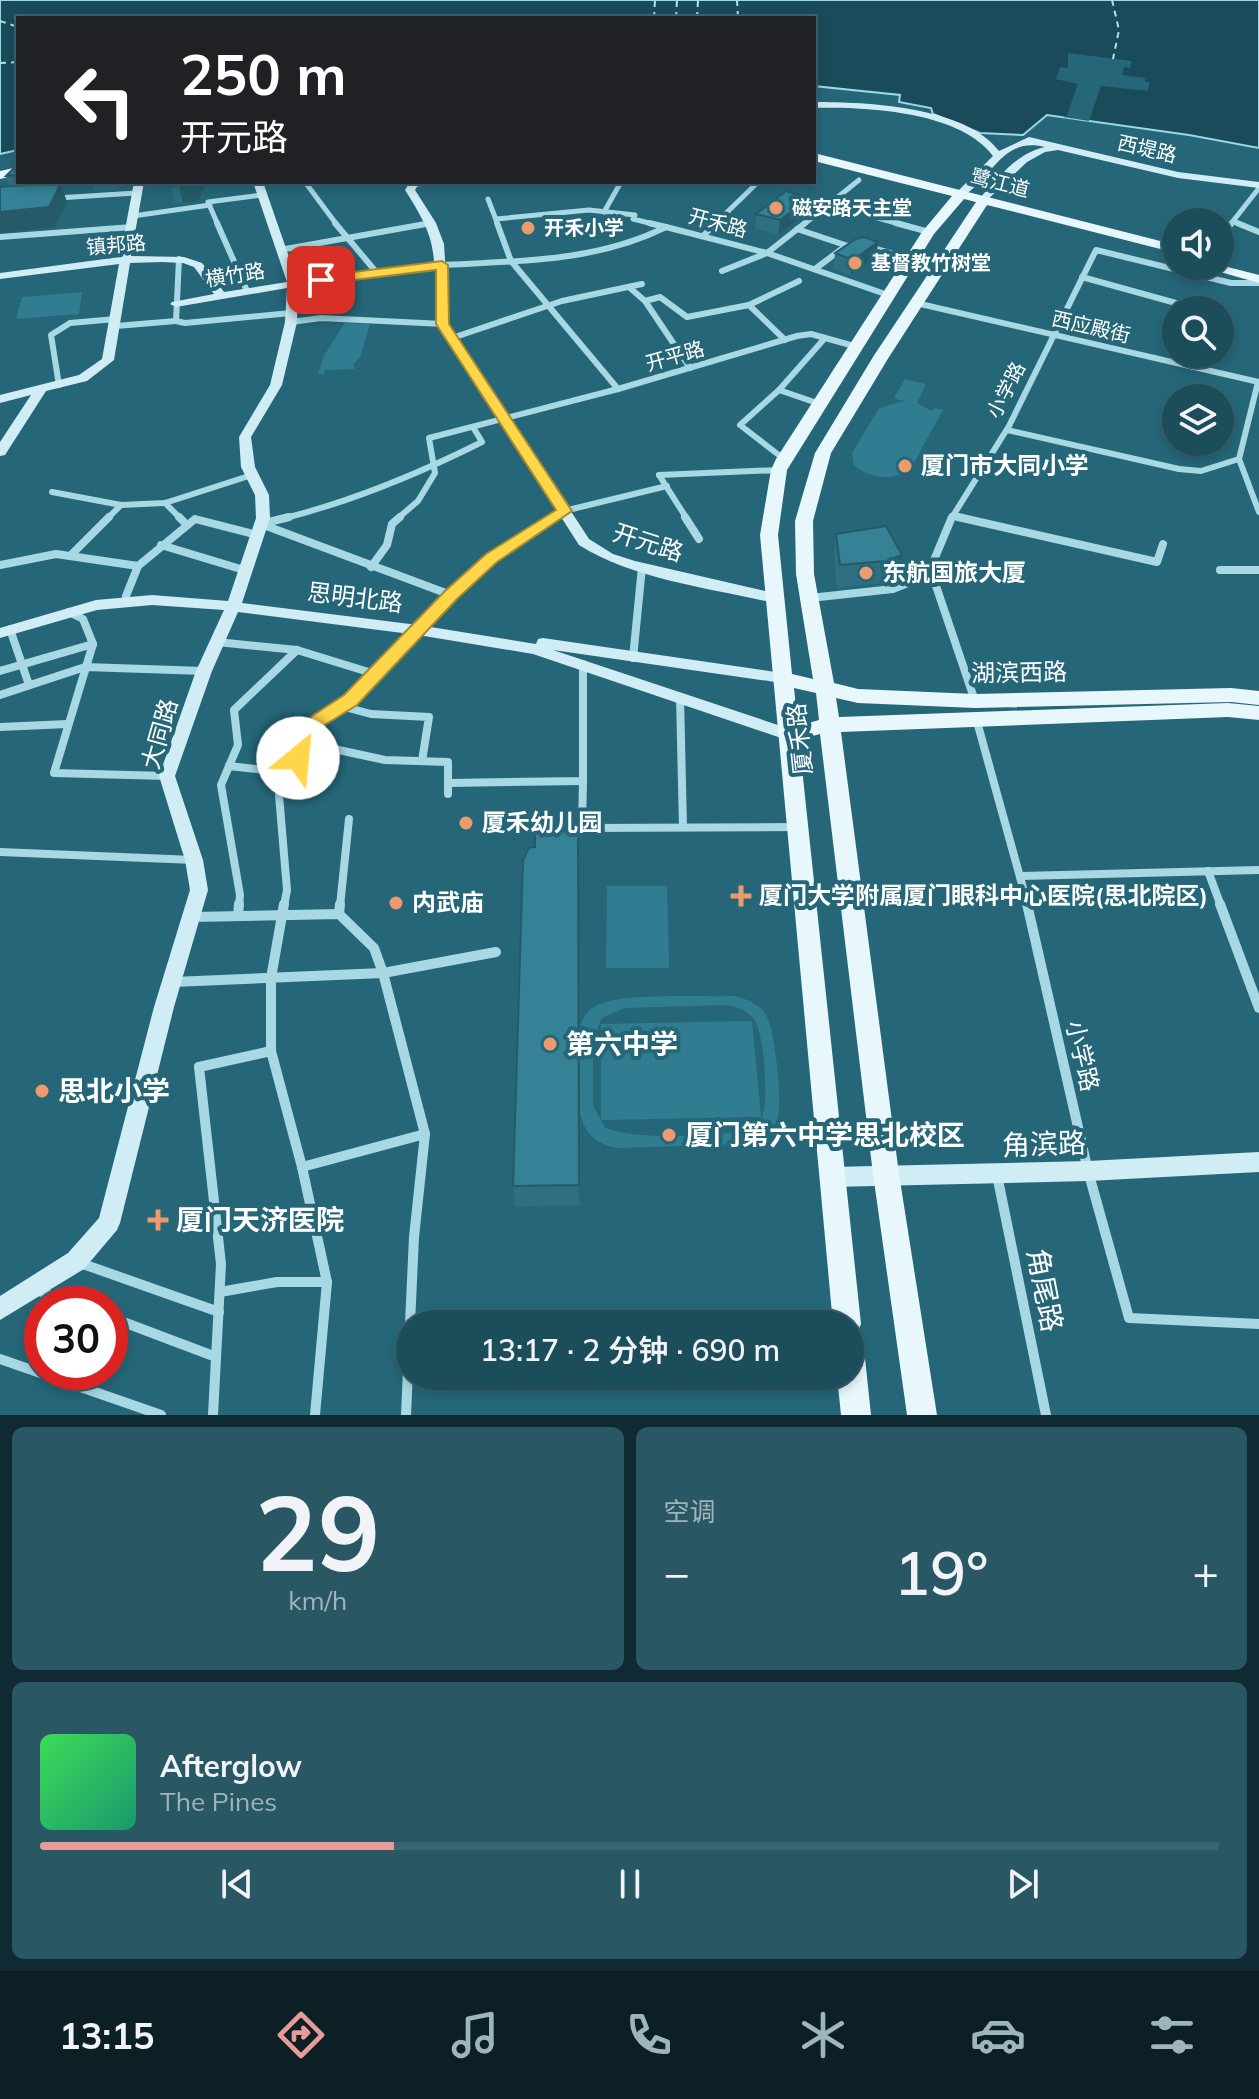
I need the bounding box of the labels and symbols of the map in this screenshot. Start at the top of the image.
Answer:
street label: 西堤路 [1115,130,1179,167]
street label: 鹭江道 [968,163,1032,202]
place label: 磁安路天主堂 [792,195,912,220]
marker: 磁安路天主堂 [767,199,785,217]
street label: 开禾路 [686,203,750,242]
place label: 开禾小学 [544,215,624,240]
marker: 开禾小学 [519,219,537,237]
street label: 镇邦路 [85,229,147,260]
pin [287,246,355,314]
place label: 基督教竹树堂 [871,250,991,275]
marker: 基督教竹树堂 [846,254,864,272]
street label: 横竹路 [203,257,267,292]
street label: 西应殿街 [1049,305,1133,348]
street label: 开平路 [643,335,707,376]
street label: 小学路 [981,357,1030,422]
place label: 厦门市大同小学 [921,450,1089,480]
marker: 厦门市大同小学 [896,457,914,475]
street label: 开元路 [609,517,687,567]
place label: 东航国旅大厦 [882,557,1026,587]
marker: 东航国旅大厦 [857,564,875,582]
street label: 思明北路 [306,576,405,618]
street label: 湖滨西路 [971,656,1067,688]
street label: 大同路 [135,695,183,772]
street label: 厦禾路 [780,702,818,776]
position arrow [256,716,340,800]
place label: 厦禾幼儿园 [482,807,602,837]
marker: 厦禾幼儿园 [457,814,475,832]
place label: 厦门大学附属厦门眼科中心医院(思北院区) [759,880,1208,910]
marker: 厦门大学附属厦门眼科中心医院(思北院区) [730,885,752,907]
place label: 内武庙 [412,887,484,917]
marker: 内武庙 [387,894,405,912]
street label: 小学路 [1060,1017,1106,1094]
place label: 第六中学 [566,1026,678,1061]
marker: 第六中学 [541,1035,559,1053]
place label: 思北小学 [58,1073,170,1108]
marker: 思北小学 [33,1082,51,1100]
place label: 厦门第六中学思北校区 [685,1117,965,1152]
street label: 角滨路 [1001,1125,1087,1162]
marker: 厦门第六中学思北校区 [660,1126,678,1144]
place label: 厦门天济医院 [176,1202,344,1237]
marker: 厦门天济医院 [147,1209,169,1231]
street label: 角尾路 [1020,1245,1071,1334]
speed limit sign: 30 [24,1286,128,1390]

